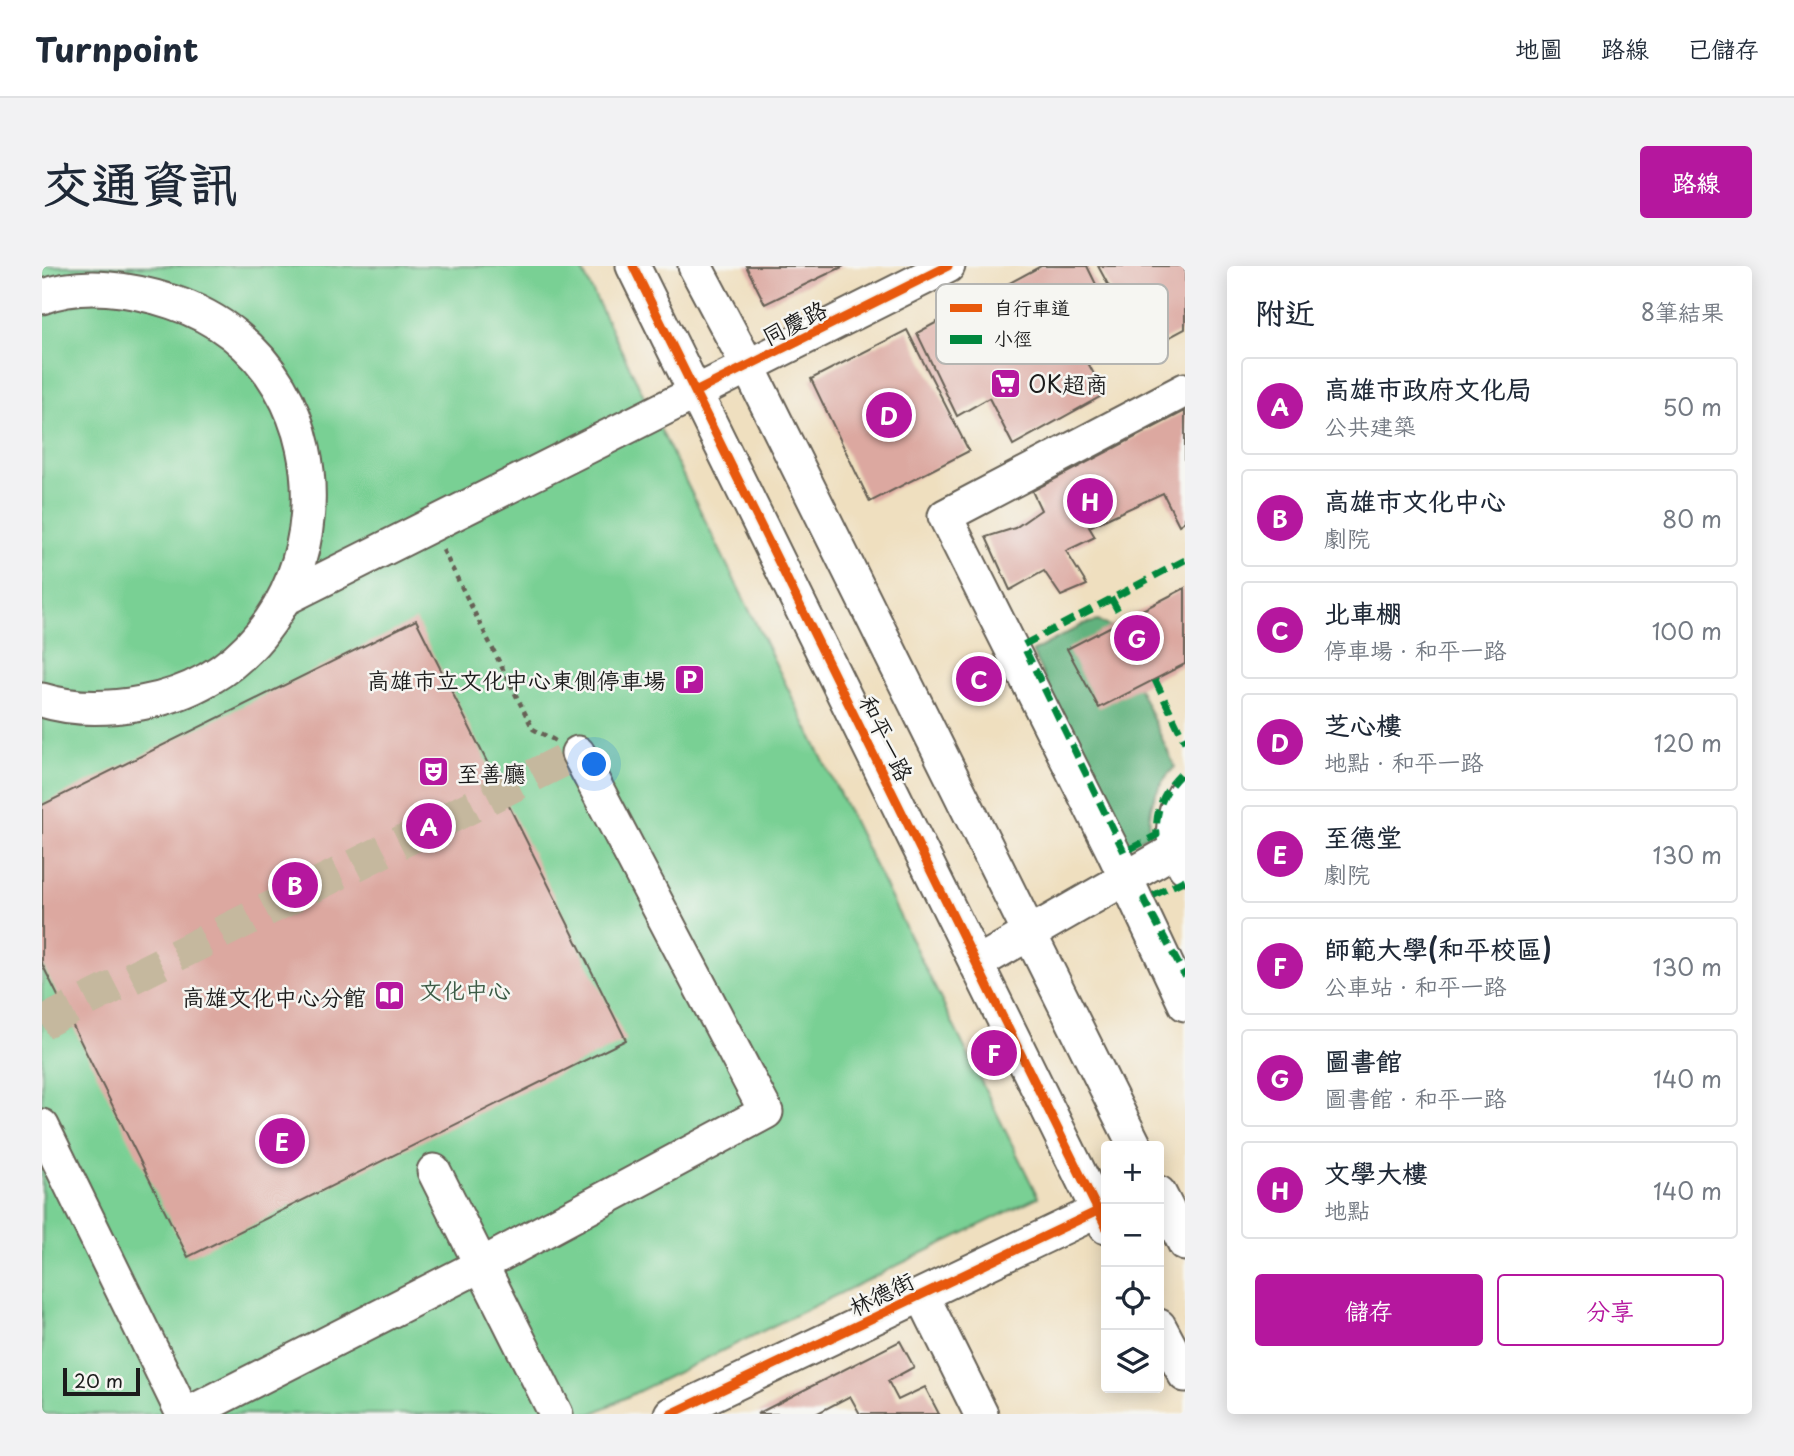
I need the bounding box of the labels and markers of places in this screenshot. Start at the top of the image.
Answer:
supermarket icon: OK超商 [988,366,1022,400]
place label: OK超商 [1028,366,1108,401]
pin: D [866,389,912,441]
pin: H [1067,475,1113,527]
pin: G [1114,612,1160,664]
pin: C [956,653,1002,705]
place label: 高雄市立文化中心東側停車場 [367,662,666,697]
parking icon: 高雄市立文化中心東側停車場 [672,662,706,696]
theatre icon: 至善廳 [417,755,451,789]
place label: 至善廳 [457,755,526,790]
pin: A [406,800,452,852]
pin: B [272,859,318,911]
place label: 高雄文化中心分館 [182,979,366,1014]
library icon: 高雄文化中心分館 [372,979,406,1013]
pin: F [971,1027,1017,1079]
pin: E [259,1115,305,1167]

